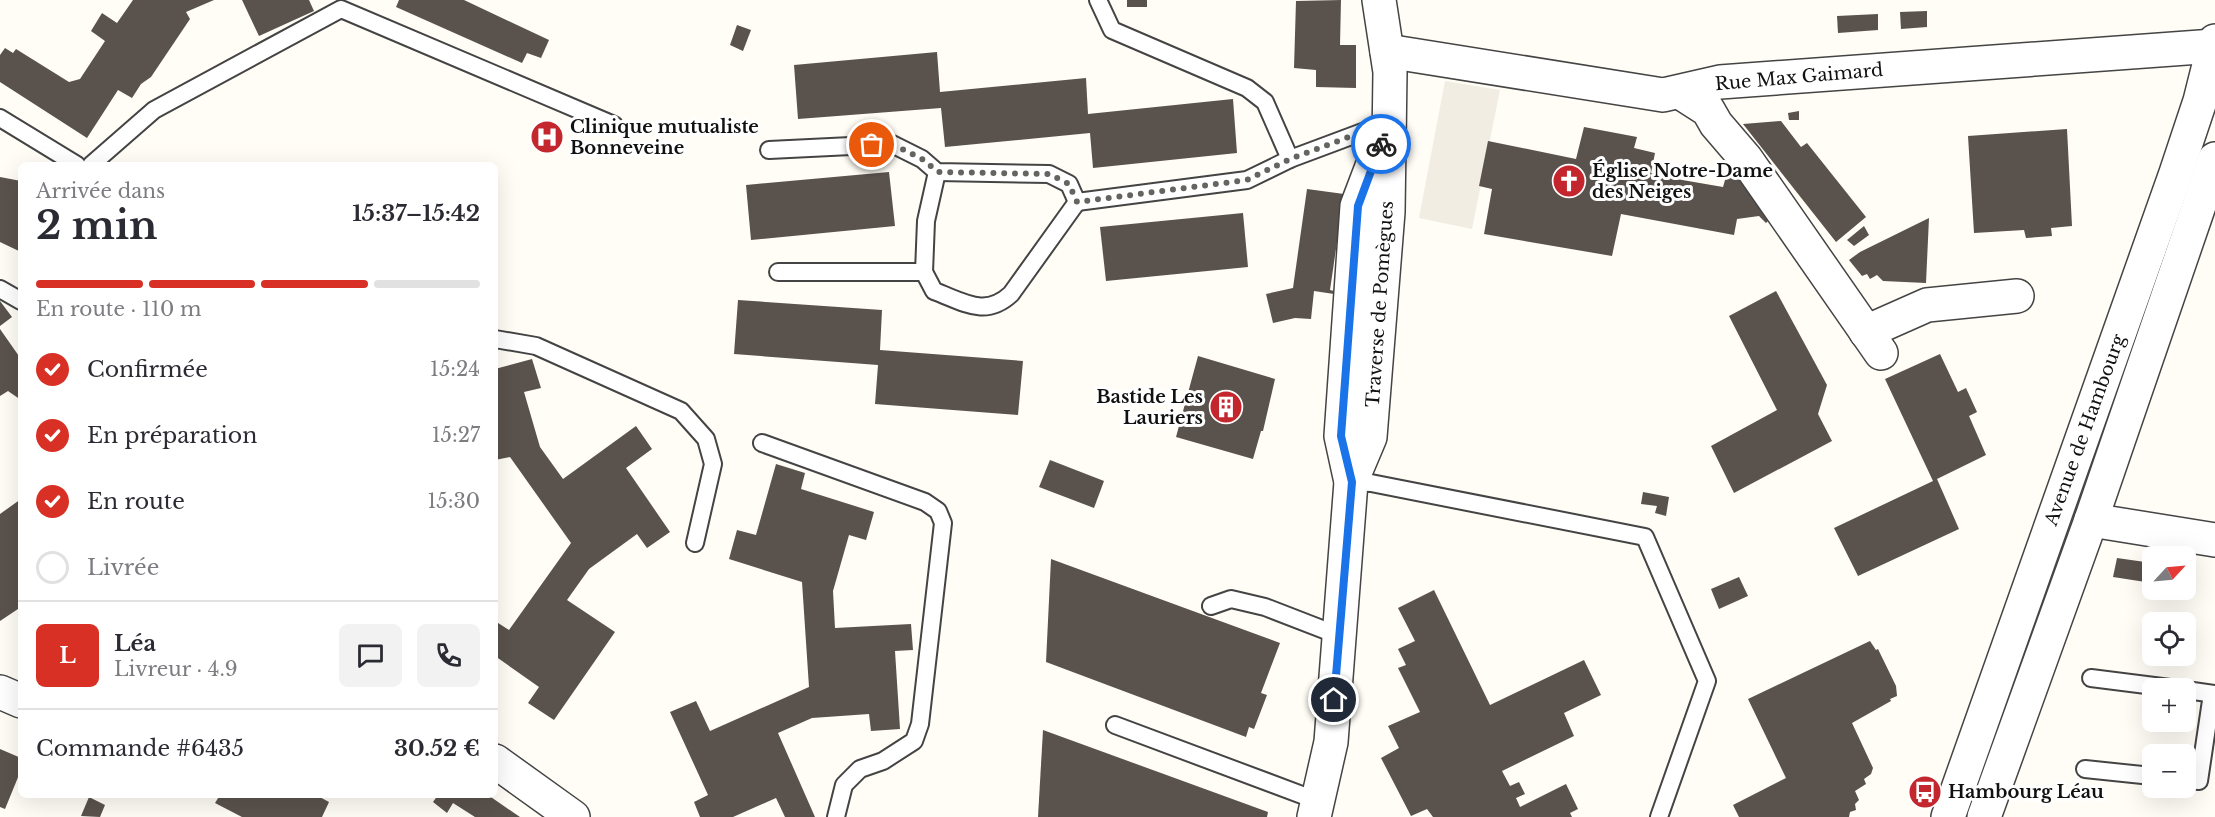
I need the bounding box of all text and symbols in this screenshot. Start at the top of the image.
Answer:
street label: Rue Max Gaimard [1714,59,1884,95]
courier [1351,114,1411,174]
place label: Clinique mutualiste Bonneveine [570,116,759,159]
hospital icon: Clinique mutualiste Bonneveine [529,119,565,155]
pin [846,119,897,170]
icon: bag [855,128,888,161]
icon: bike [1365,128,1398,161]
place label: Église Notre-Dame des Neiges [1592,159,1773,203]
church icon: Église Notre-Dame des Neiges [1551,163,1587,199]
text: Arrivée dans [36,179,165,203]
text: 15:37–15:42 [352,200,480,227]
street label: Traverse de Pomègues [1362,200,1398,408]
text: 2 min [36,201,157,250]
text: En route · 110 m [36,297,201,321]
street label: Avenue de Hambourg [2040,331,2130,530]
icon: check [36,353,69,386]
text: Confirmée [87,356,208,383]
text: 15:24 [430,357,480,381]
place label: Bastide Les Lauriers [1096,386,1203,429]
building icon: Bastide Les Lauriers [1208,389,1244,425]
icon: check [36,419,69,452]
text: En préparation [87,422,257,449]
text: 15:27 [432,423,480,447]
icon: check [36,485,69,518]
text: En route [87,488,185,515]
text: 15:30 [427,489,480,513]
north arrow [2142,546,2196,600]
map controls [2142,546,2196,798]
text: Livrée [87,554,159,581]
button: locate [2142,612,2196,666]
button: chat [339,624,402,687]
button: phone [417,624,480,687]
text: Léa [114,630,156,657]
text: L [59,642,76,669]
text: Livreur · 4.9 [114,657,238,681]
pin [1308,674,1359,725]
button: + [2142,678,2196,732]
icon: home [1317,683,1350,716]
text: Commande #6435 [36,735,244,762]
text: 30.52 € [394,735,480,762]
button: − [2142,744,2196,798]
bus stop icon: Hambourg Léau [1907,774,1943,810]
place label: Hambourg Léau [1948,781,2104,803]

